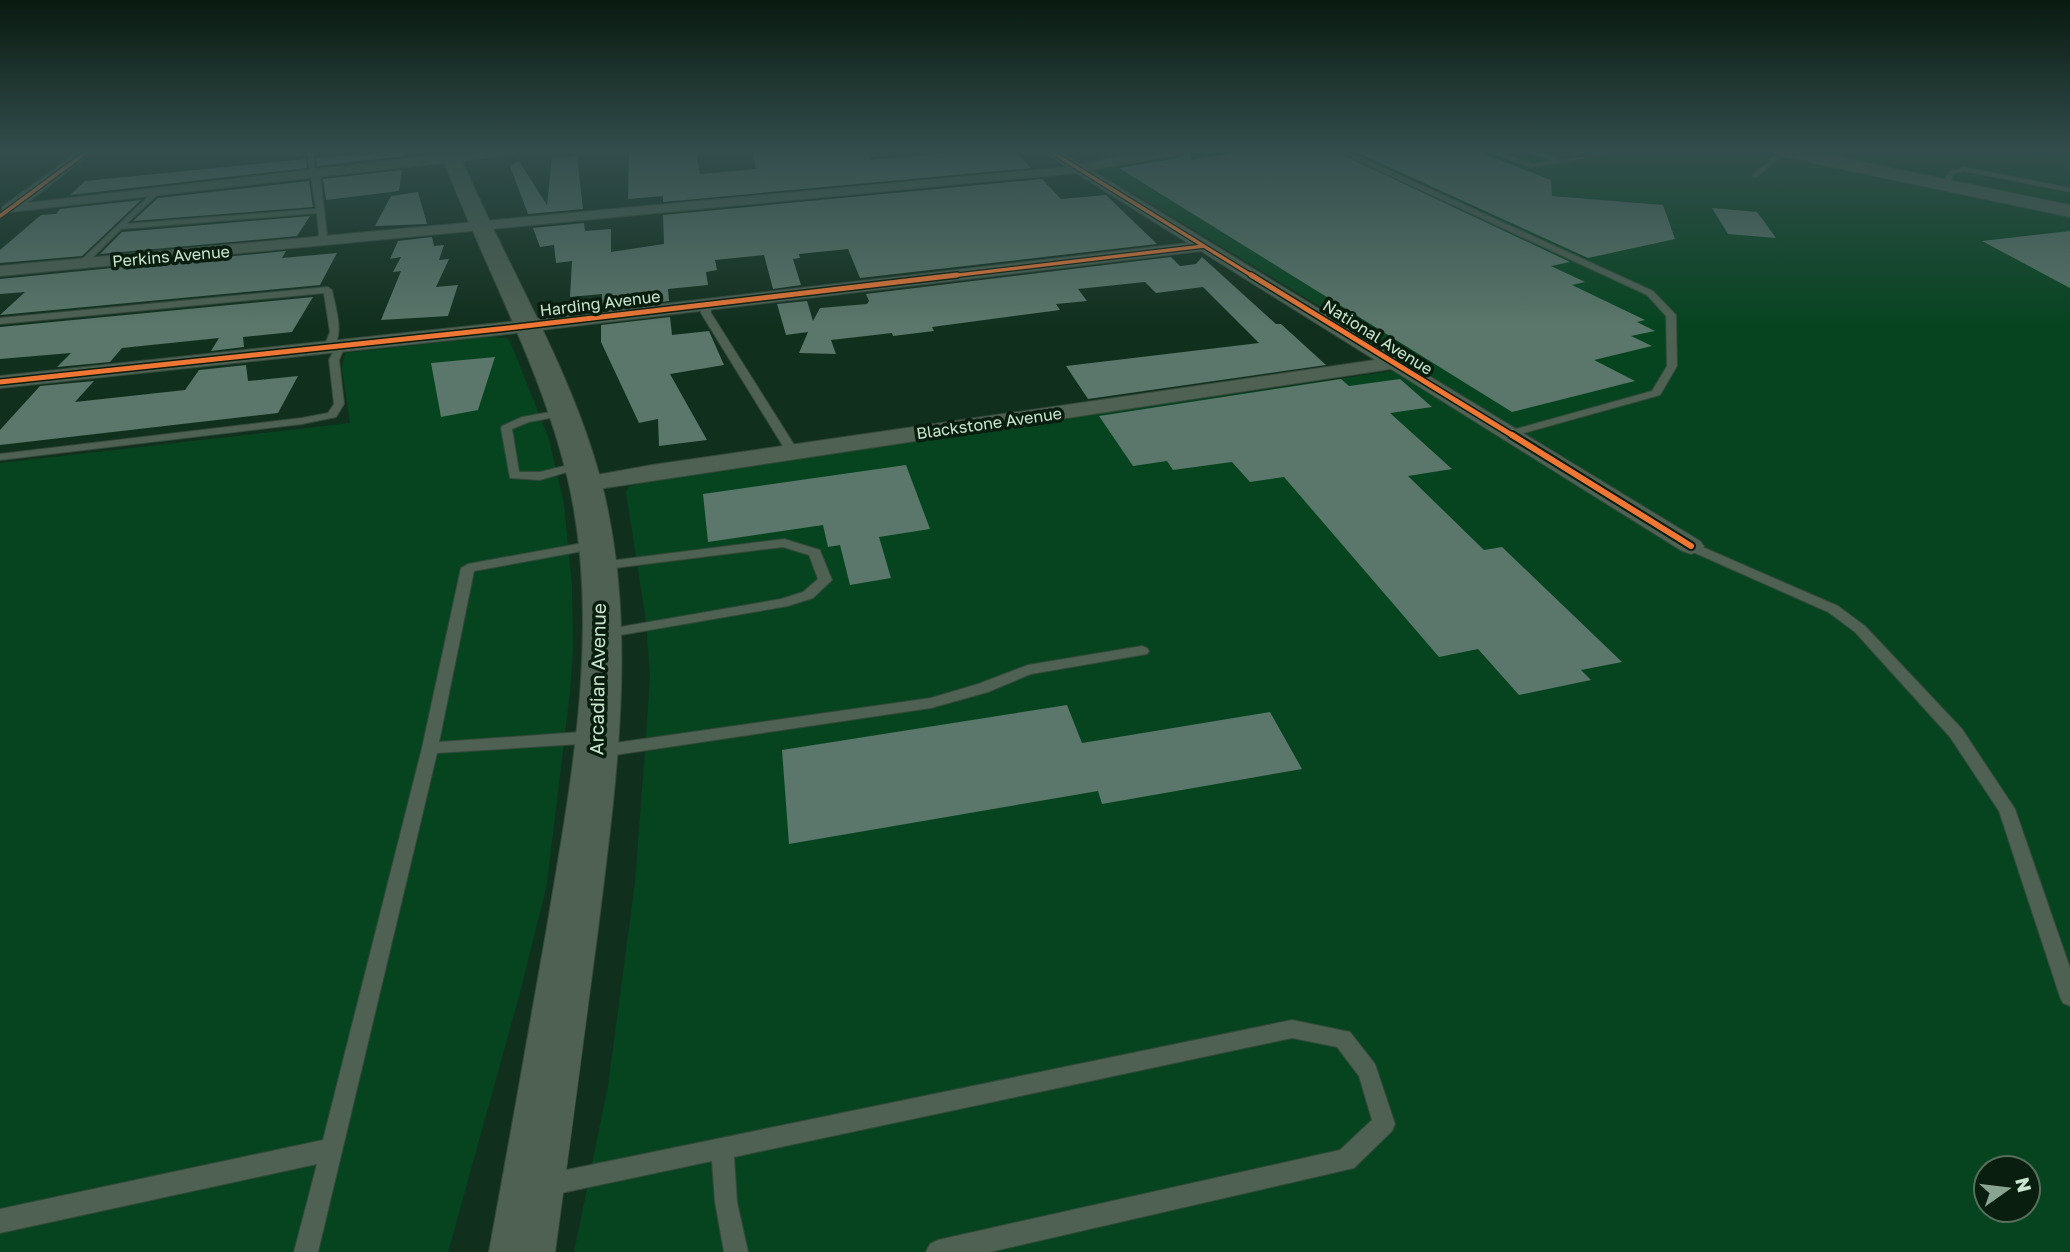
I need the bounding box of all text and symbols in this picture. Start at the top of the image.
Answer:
street label: Perkins Avenue [111,241,231,271]
street label: Harding Avenue [538,286,662,320]
street label: National Avenue [1319,295,1437,379]
street label: Blackstone Avenue [915,403,1063,443]
street label: Arcadian Avenue [584,603,610,755]
north arrow [1972,1154,2042,1224]
text: N [2011,1175,2037,1195]

